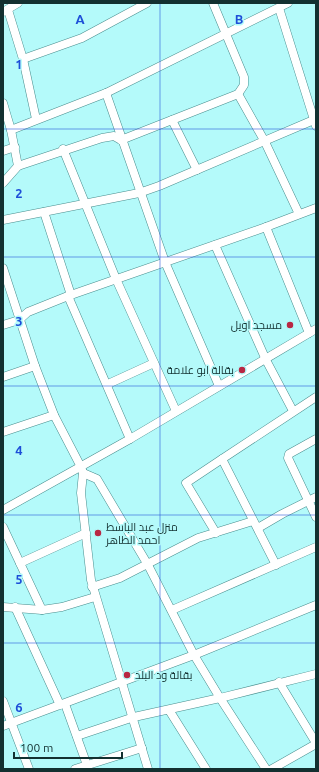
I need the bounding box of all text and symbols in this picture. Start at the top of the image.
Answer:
text: A [75,12,85,26]
text: B [235,12,244,26]
text: 1 [15,57,23,71]
text: 2 [15,186,23,200]
text: 3 [15,314,23,328]
place label: مسجد اويل [231,319,282,332]
marker: مسجد اويل [285,320,295,330]
place label: بقالة ابو علامة [167,364,234,377]
marker: بقالة ابو علامة [237,365,247,375]
text: 4 [15,443,23,457]
place label: منزل عبد الباسط احمد الطاهر [105,521,178,547]
marker: منزل عبد الباسط احمد الطاهر [93,528,103,538]
text: 5 [15,572,23,586]
place label: بقالة ود البلد [135,669,192,682]
marker: بقالة ود البلد [122,670,132,680]
text: 6 [15,700,23,714]
scale bar [14,734,122,760]
text: 100 m [20,741,53,754]

